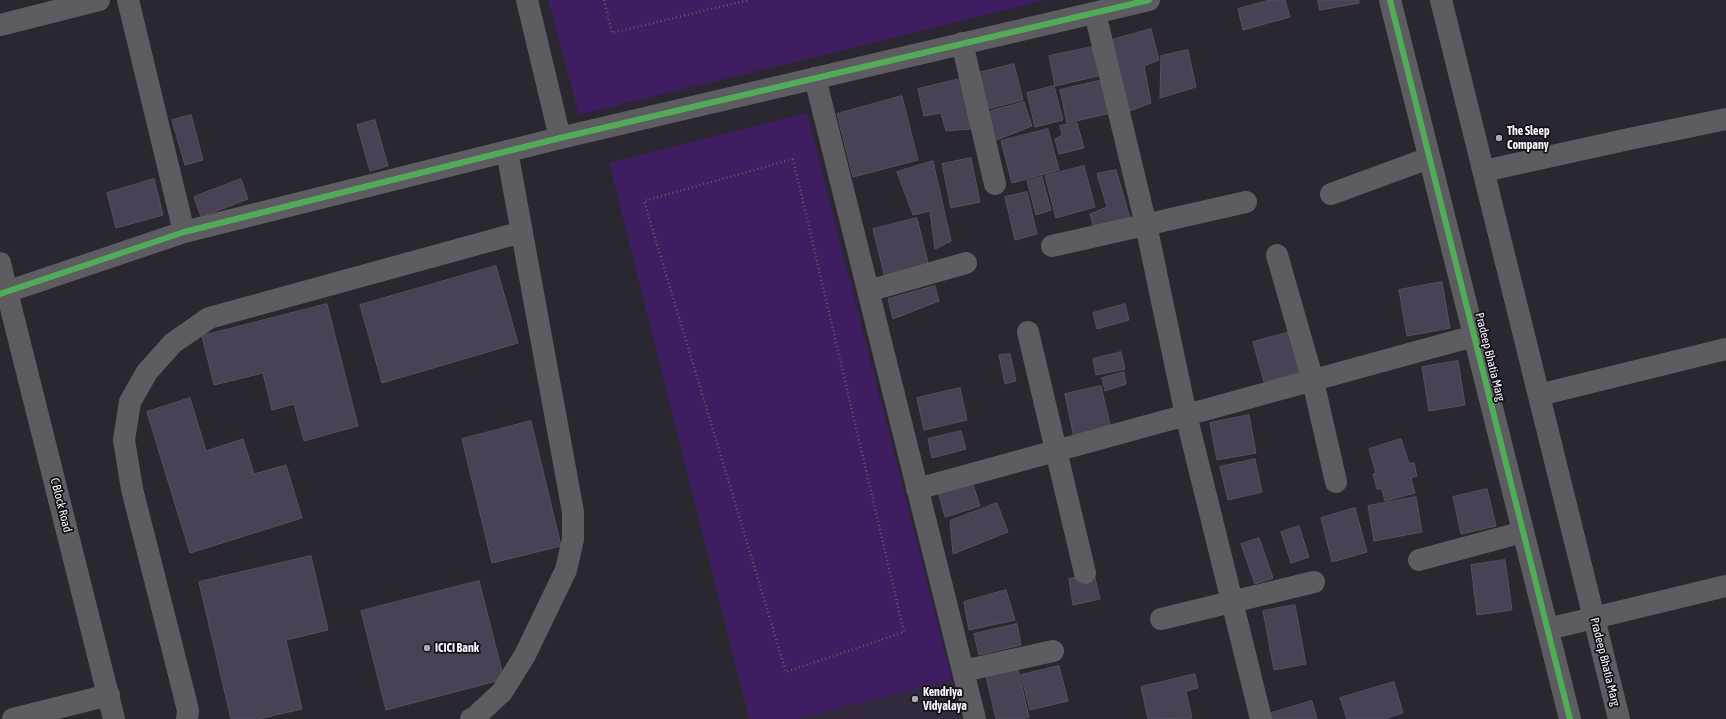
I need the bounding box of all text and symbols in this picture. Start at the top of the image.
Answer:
place label: The Sleep Company [1507,124,1550,152]
marker: The Sleep Company [1494,133,1504,143]
street label: Pradeep Bhatia Marg [1472,311,1508,403]
street label: C Block Road [47,476,75,534]
street label: Pradeep Bhatia Marg [1587,616,1623,708]
place label: ICICI Bank [435,641,479,655]
marker: ICICI Bank [422,643,432,653]
place label: Kendriya Vidyalaya [923,685,967,713]
marker: Kendriya Vidyalaya [910,694,920,704]

